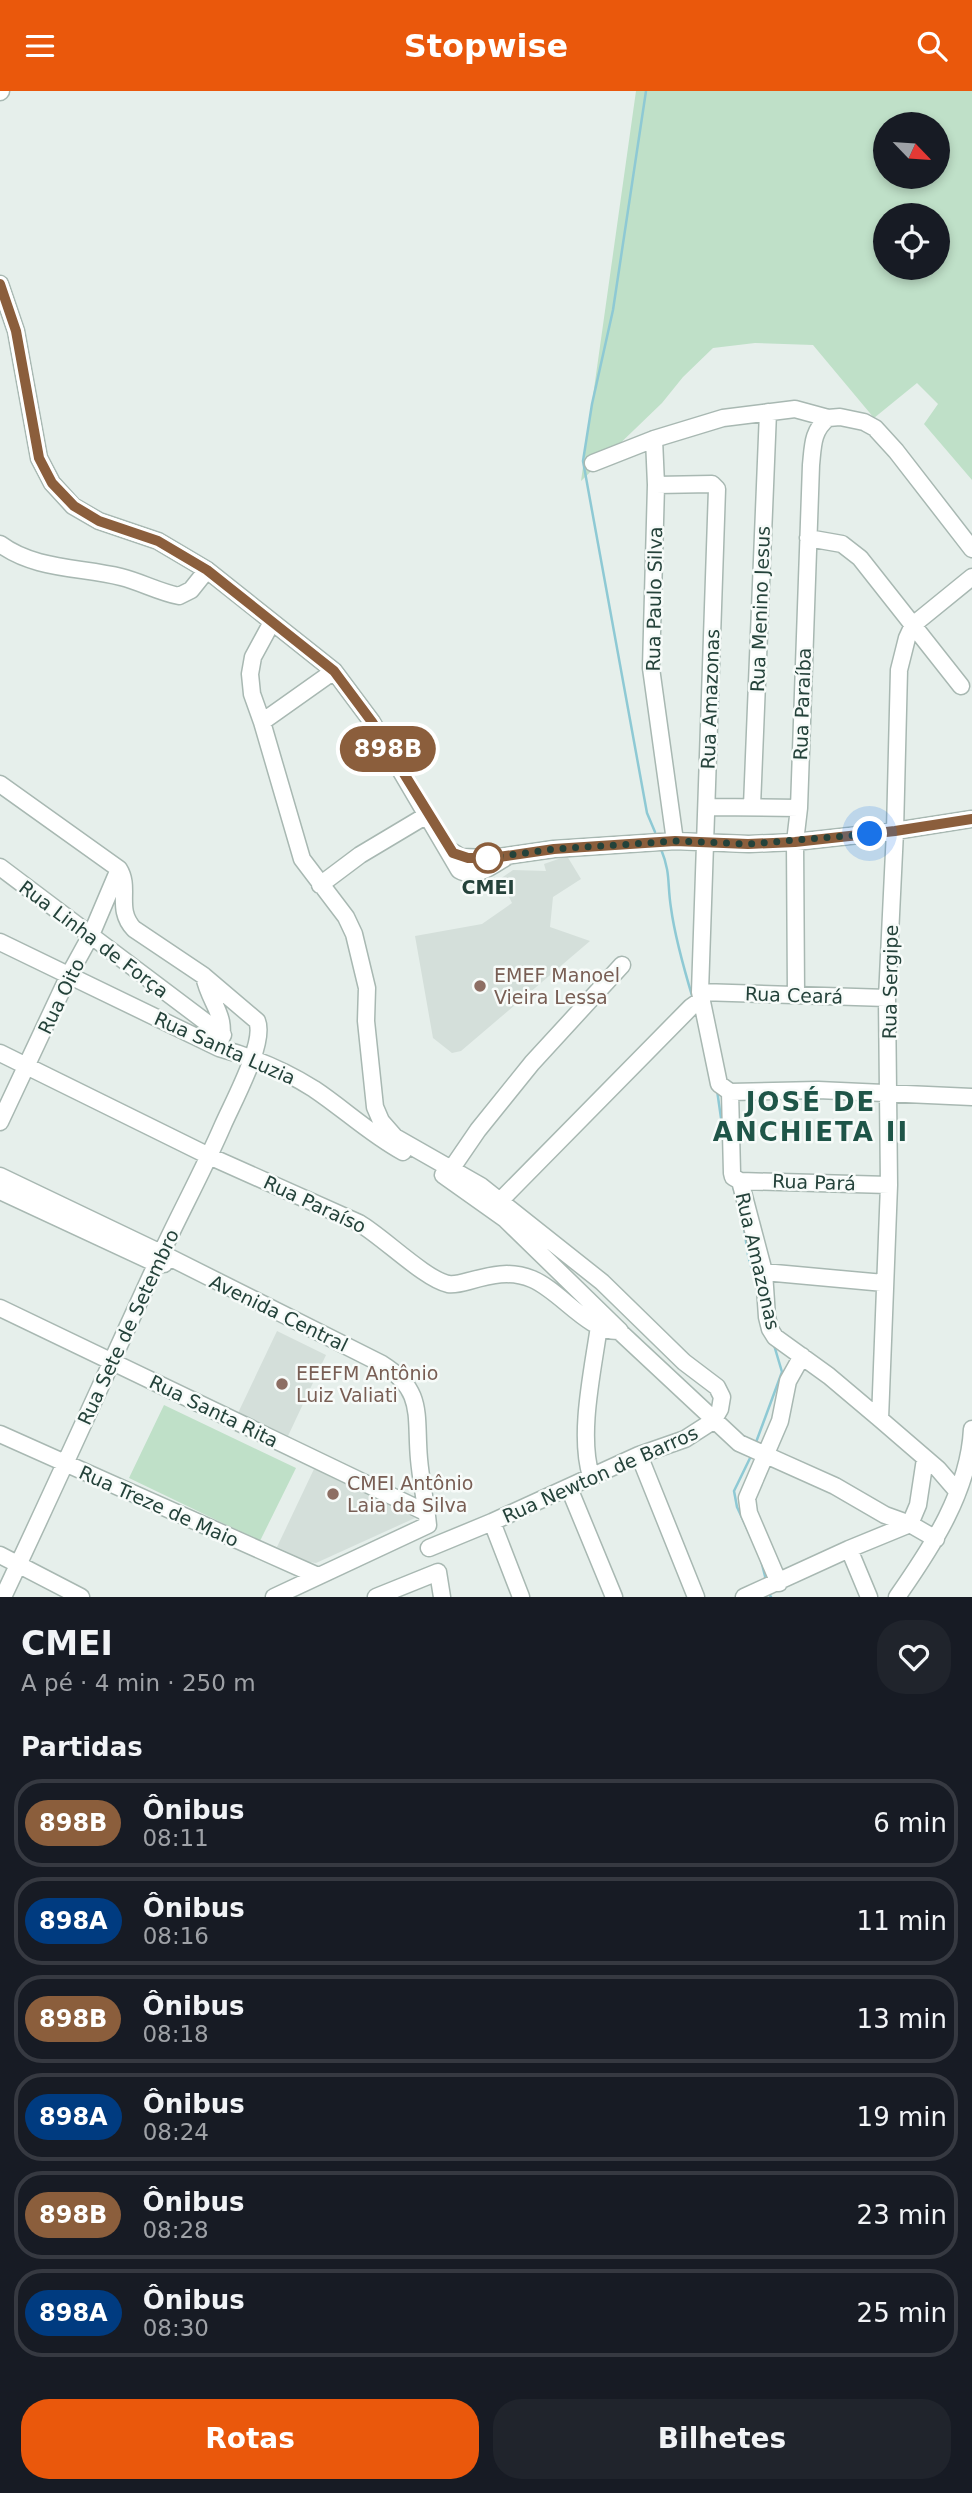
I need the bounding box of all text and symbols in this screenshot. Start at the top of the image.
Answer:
icon: menu [21,27,59,65]
text: Stopwise [404,27,568,65]
icon: search [913,27,951,65]
north arrow [873,112,950,189]
map controls [873,112,950,280]
button: locate [873,203,950,280]
street label: Rua Paulo Silva [642,526,666,672]
street label: Rua Menino Jesus [746,526,774,692]
street label: Rua Amazonas [697,628,723,770]
street label: Rua Paraíba [789,647,815,761]
line badge: 898B [339,726,437,772]
text: 898B [354,735,422,763]
your location [852,816,887,851]
marker: CMEI [473,843,503,873]
street label: Rua Linha de Força [15,876,173,1002]
place label: CMEI [462,876,514,898]
street label: Rua Sergipe [878,925,902,1039]
street label: Rua Oito [33,955,89,1037]
place label: EMEF Manoel Vieira Lessa [494,964,620,1008]
marker: EMEF Manoel Vieira Lessa [472,978,488,994]
street label: Rua Ceará [745,982,843,1008]
street label: Rua Santa Luzia [151,1007,299,1089]
district label: JOSÉ DE ANCHIETA II [713,1086,909,1147]
street label: Rua Pará [772,1170,856,1194]
street label: Rua Paraíso [260,1171,370,1237]
street label: Rua Amazonas [731,1190,785,1332]
street label: Rua Sete de Setembro [73,1226,183,1428]
street label: Avenida Central [206,1270,352,1356]
place label: EEEFM Antônio Luiz Valiati [296,1362,438,1406]
street label: Rua Santa Rita [146,1370,282,1452]
marker: EEEFM Antônio Luiz Valiati [274,1376,290,1392]
street label: Rua Newton de Barros [499,1421,701,1527]
street label: Rua Treze de Maio [76,1461,242,1551]
place label: CMEI Antônio Laia da Silva [347,1472,473,1516]
marker: CMEI Antônio Laia da Silva [325,1486,341,1502]
button: heart [877,1620,951,1694]
text: CMEI [21,1624,113,1663]
text: A pé · 4 min · 250 m [21,1670,256,1696]
text: Partidas [21,1732,143,1762]
text: Ônibus [142,1795,245,1825]
text: 6 min [873,1808,947,1838]
text: 898B [39,1809,107,1837]
text: 08:11 [142,1825,209,1851]
text: Ônibus [143,1893,245,1923]
text: 11 min [857,1906,947,1936]
text: 898A [39,1907,108,1935]
text: 08:16 [143,1923,209,1949]
text: Ônibus [142,1991,245,2021]
text: 13 min [857,2004,947,2034]
text: 898B [39,2005,107,2033]
text: 08:18 [142,2021,209,2047]
text: Ônibus [143,2089,245,2119]
text: 19 min [857,2102,947,2132]
text: 898A [39,2103,108,2131]
text: 08:24 [143,2119,209,2145]
text: Ônibus [142,2187,245,2217]
text: 23 min [857,2200,947,2230]
text: 898B [39,2201,107,2229]
text: 08:28 [142,2217,209,2243]
text: Ônibus [143,2285,245,2315]
text: 25 min [857,2298,947,2328]
text: 898A [39,2299,108,2327]
text: 08:30 [143,2315,209,2341]
button: Rotas [21,2399,479,2479]
button: Bilhetes [493,2399,951,2479]

